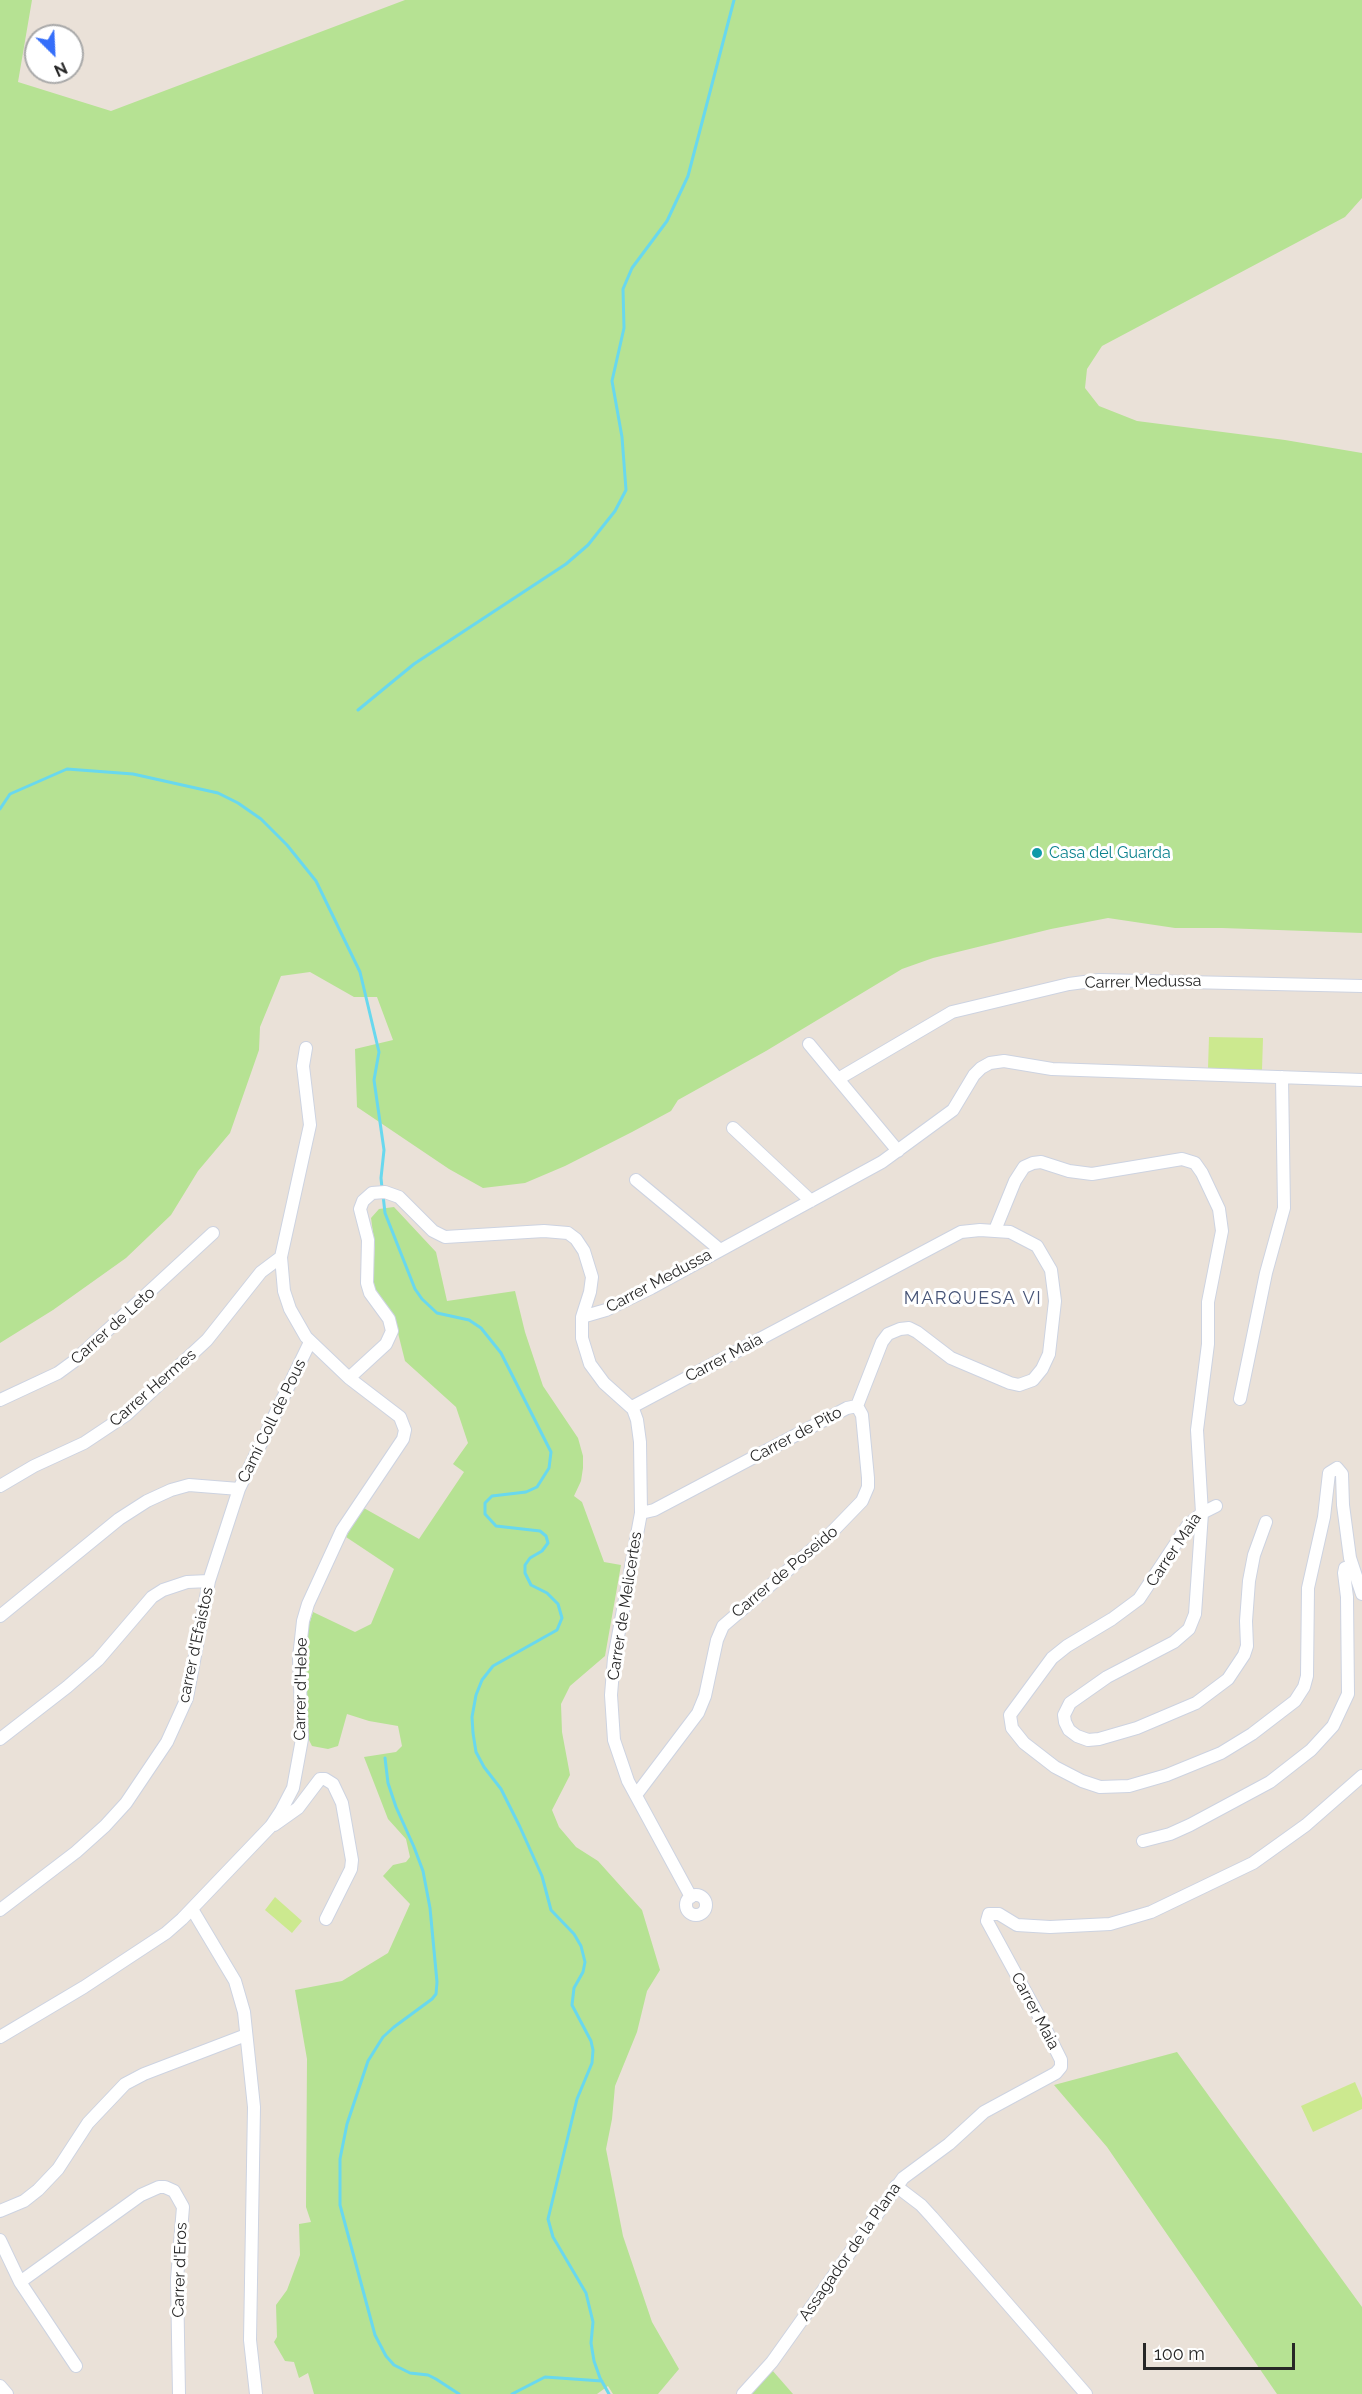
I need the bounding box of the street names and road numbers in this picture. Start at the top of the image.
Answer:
street label: Carrer Medussa [1085,971,1201,993]
street label: Carrer Medussa [603,1245,715,1317]
street label: Carrer de Leto [67,1283,159,1369]
street label: Carrer Maia [682,1330,766,1386]
street label: Carrer Hermes [106,1345,200,1431]
street label: Camí Coll de Pous [234,1356,310,1486]
street label: Carrer de Pito [747,1403,845,1467]
street label: Carrer Maia [1142,1510,1206,1590]
street label: Carrer de Poseido [728,1522,842,1622]
street label: Carrer de Melicertes [604,1530,646,1682]
street label: carrer d'Efaistos [174,1585,218,1705]
street label: Carrer d'Hebe [291,1637,311,1741]
street label: Carrer Maia [1007,1969,1063,2053]
street label: Assagador de la Plana [795,2179,905,2325]
street label: Carrer d'Eros [169,2222,191,2318]

